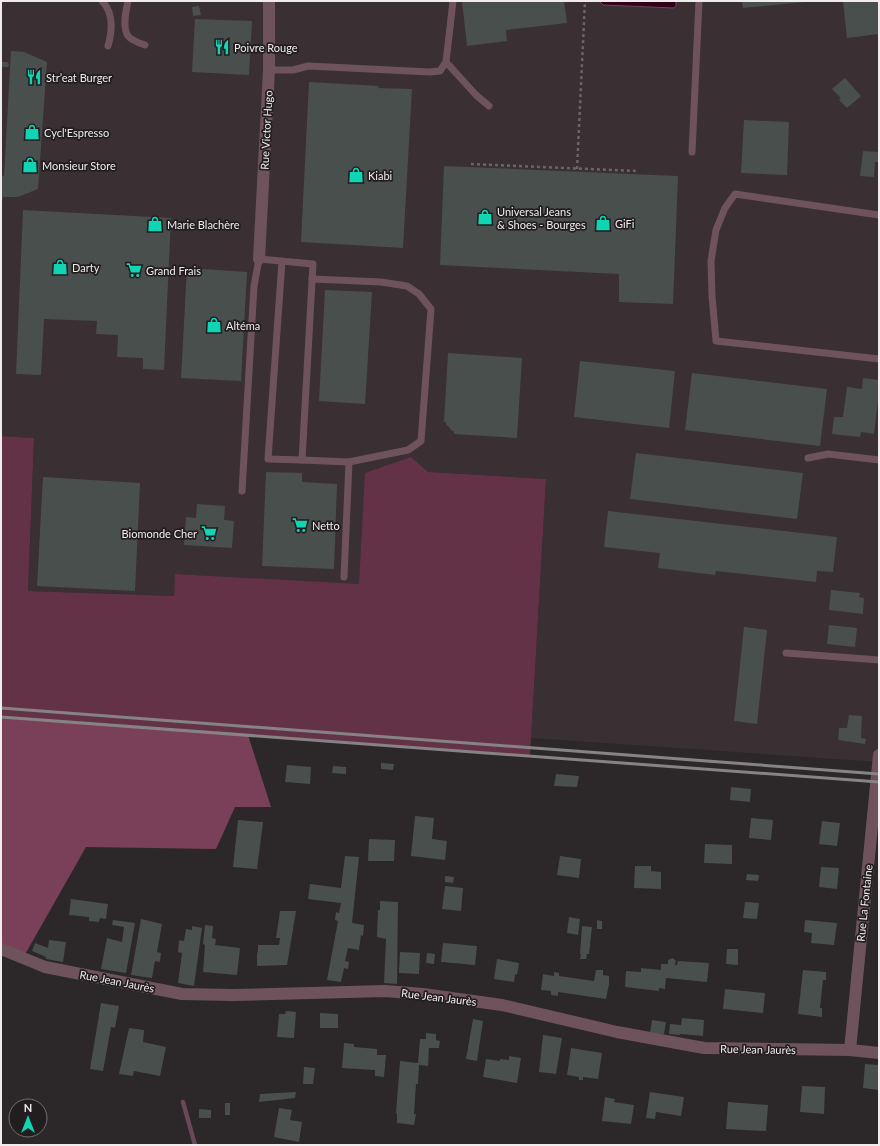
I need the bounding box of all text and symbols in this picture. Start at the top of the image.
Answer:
restaurant icon: Poivre Rouge [213,38,231,56]
place label: Poivre Rouge [234,41,298,54]
restaurant icon: Str’eat Burger [25,68,43,86]
place label: Str’eat Burger [46,71,112,84]
street label: Rue Victor Hugo [257,90,275,170]
shop icon: Cycl'Espresso [23,123,41,141]
place label: Cycl'Espresso [44,126,109,139]
shop icon: Monsieur Store [21,156,39,174]
place label: Monsieur Store [42,159,116,172]
shop icon: Kiabi [347,166,365,184]
place label: Kiabi [368,169,393,182]
place label: Universal Jeans & Shoes - Bourges [497,205,586,231]
shop icon: Universal Jeans & Shoes - Bourges [476,208,494,226]
shop icon: GiFi [594,214,612,232]
shop icon: Marie Blachère [146,215,164,233]
place label: GiFi [615,217,635,230]
place label: Marie Blachère [167,218,240,231]
shop icon: Darty [51,258,69,276]
place label: Darty [72,261,100,274]
supermarket icon: Grand Frais [125,261,143,279]
place label: Grand Frais [146,264,201,277]
shop icon: Altéma [205,316,223,334]
place label: Altéma [226,319,260,332]
supermarket icon: Netto [291,516,309,534]
place label: Netto [312,519,340,532]
supermarket icon: Biomonde Cher [200,524,218,542]
place label: Biomonde Cher [122,527,197,540]
street label: Rue La Fontaine [853,864,875,942]
street label: Rue Jean Jaurès [79,967,156,995]
street label: Rue Jean Jaurès [401,986,478,1008]
street label: Rue Jean Jaurès [720,1042,796,1056]
north arrow [8,1098,48,1138]
text: N [24,1101,32,1114]

